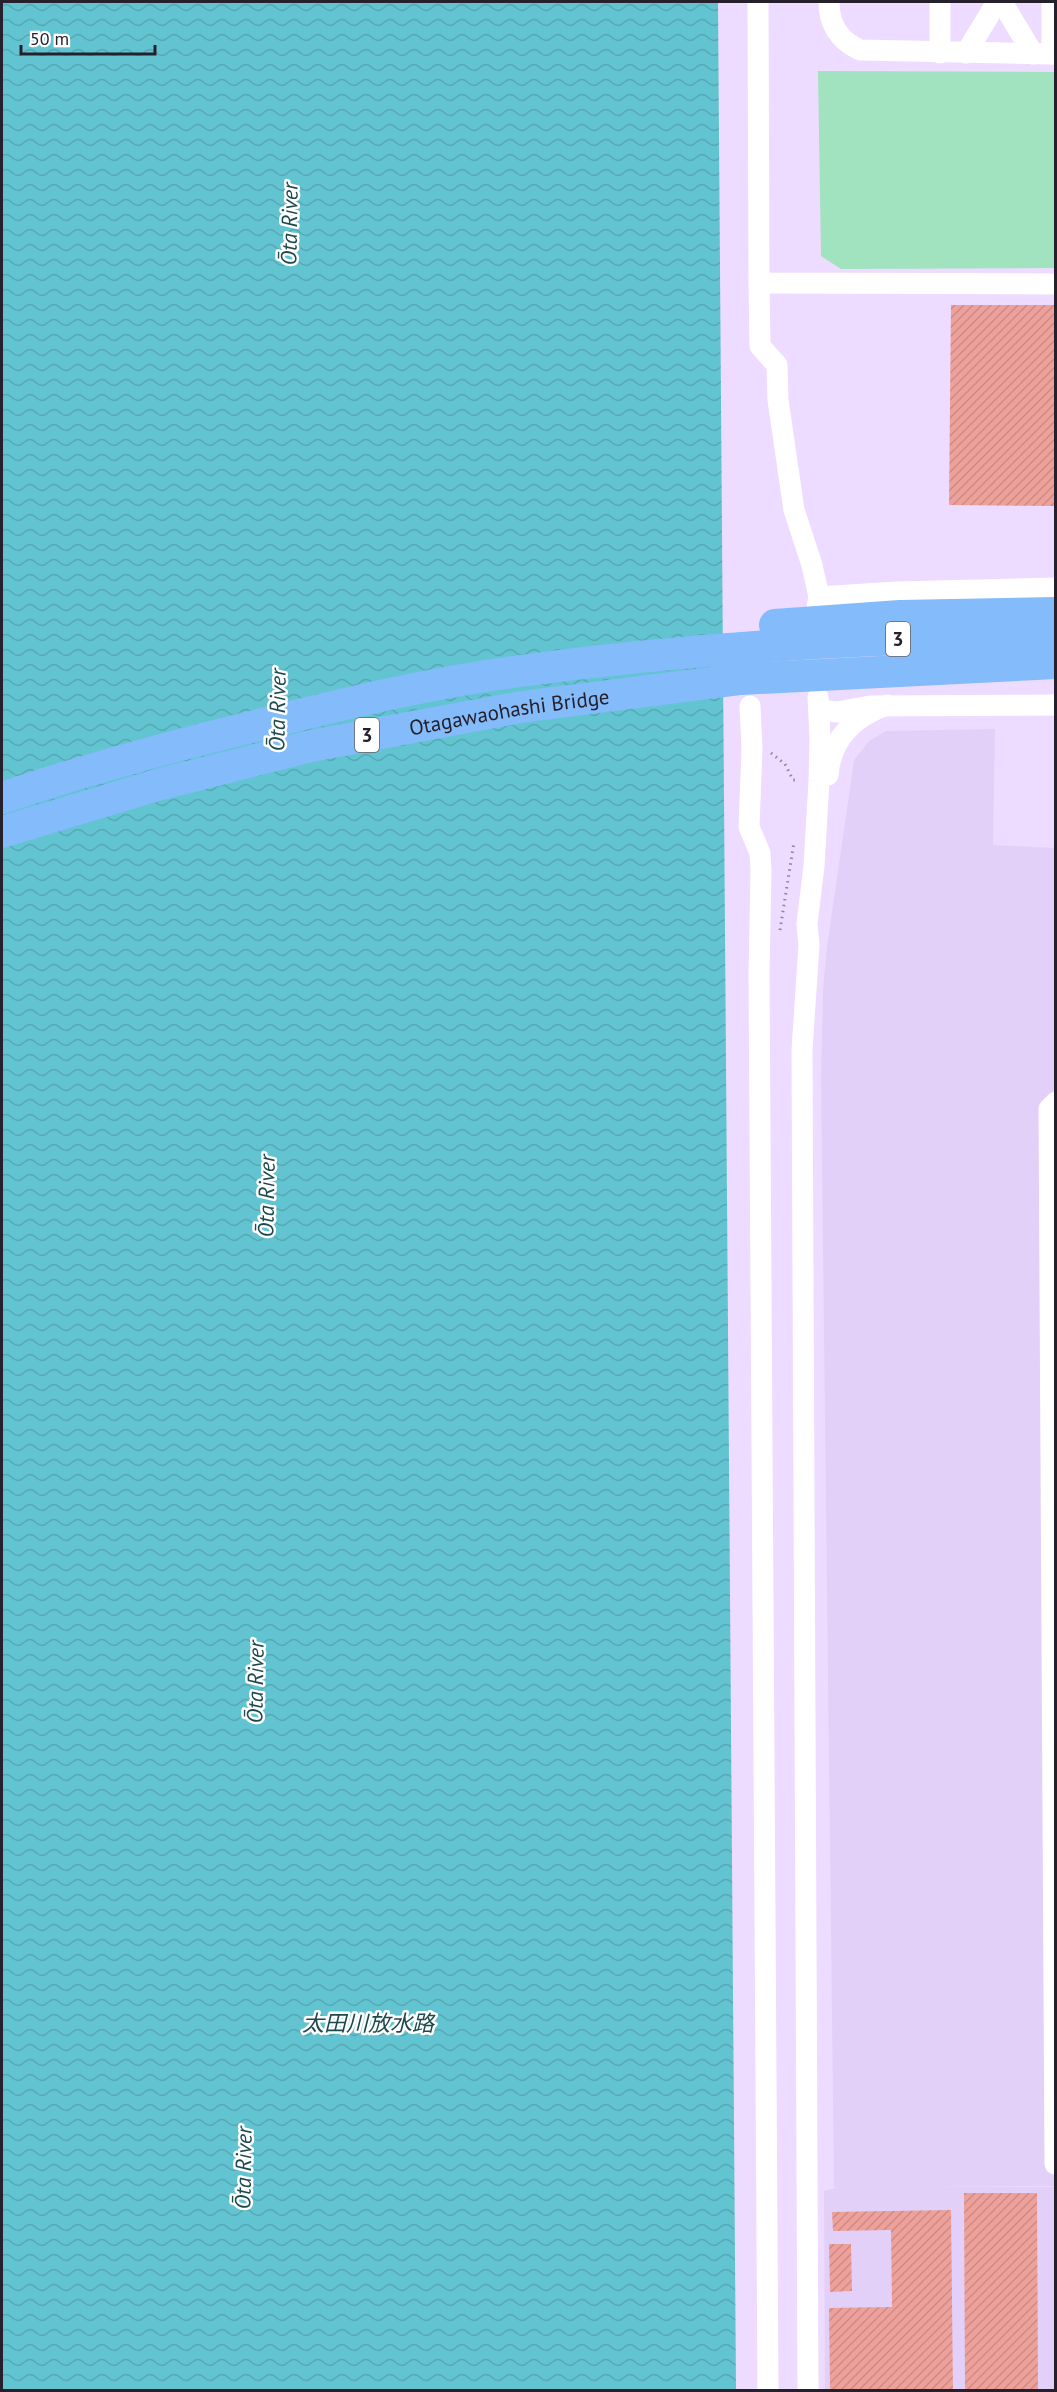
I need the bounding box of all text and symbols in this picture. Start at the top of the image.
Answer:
scale bar [21,18,154,56]
text: 50 m [30,27,69,50]
water label: Ōta River [274,181,304,265]
road number: 3 [886,622,910,656]
water label: Ōta River [262,667,292,751]
street label: Otagawaohashi Bridge [407,682,611,741]
road number: 3 [355,718,379,752]
water label: Ōta River [251,1153,281,1237]
water label: Ōta River [240,1639,270,1723]
water label: 太田川放水路 [302,2009,436,2037]
water label: Ōta River [228,2125,258,2209]

